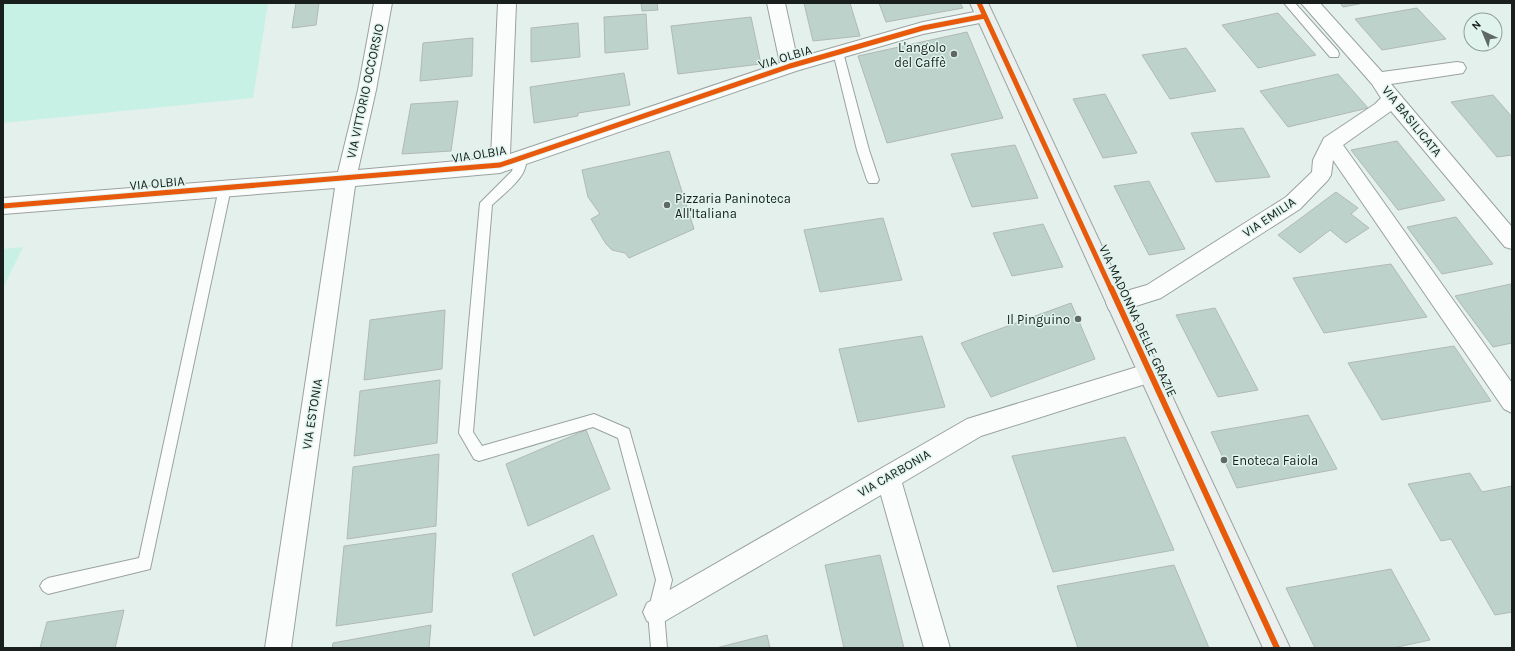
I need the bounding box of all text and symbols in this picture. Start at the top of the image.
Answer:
north arrow [1463,12,1503,52]
text: N [1469,18,1484,33]
street label: VIA VITTORIO OCCORSIO [343,22,387,160]
place label: L'angolo del Caffè [894,40,946,70]
street label: VIA OLBIA [756,42,814,72]
marker: L'angolo del Caffè [949,49,959,59]
street label: VIA BASILICATA [1379,83,1445,160]
street label: VIA OLBIA [451,142,508,166]
street label: VIA OLBIA [129,173,186,193]
place label: Pizzaria Paninoteca All'Italiana [675,191,791,221]
street label: VIA EMILIA [1240,194,1299,240]
marker: Pizzaria Paninoteca All'Italiana [662,200,672,210]
street label: VIA MADONNA DELLE GRAZIE [1096,243,1180,399]
place label: Il Pinguino [1007,312,1070,327]
marker: Il Pinguino [1073,314,1083,324]
street label: VIA ESTONIA [299,377,325,451]
street label: VIA CARBONIA [855,446,933,500]
place label: Enoteca Faiola [1232,453,1318,468]
marker: Enoteca Faiola [1219,455,1229,465]

